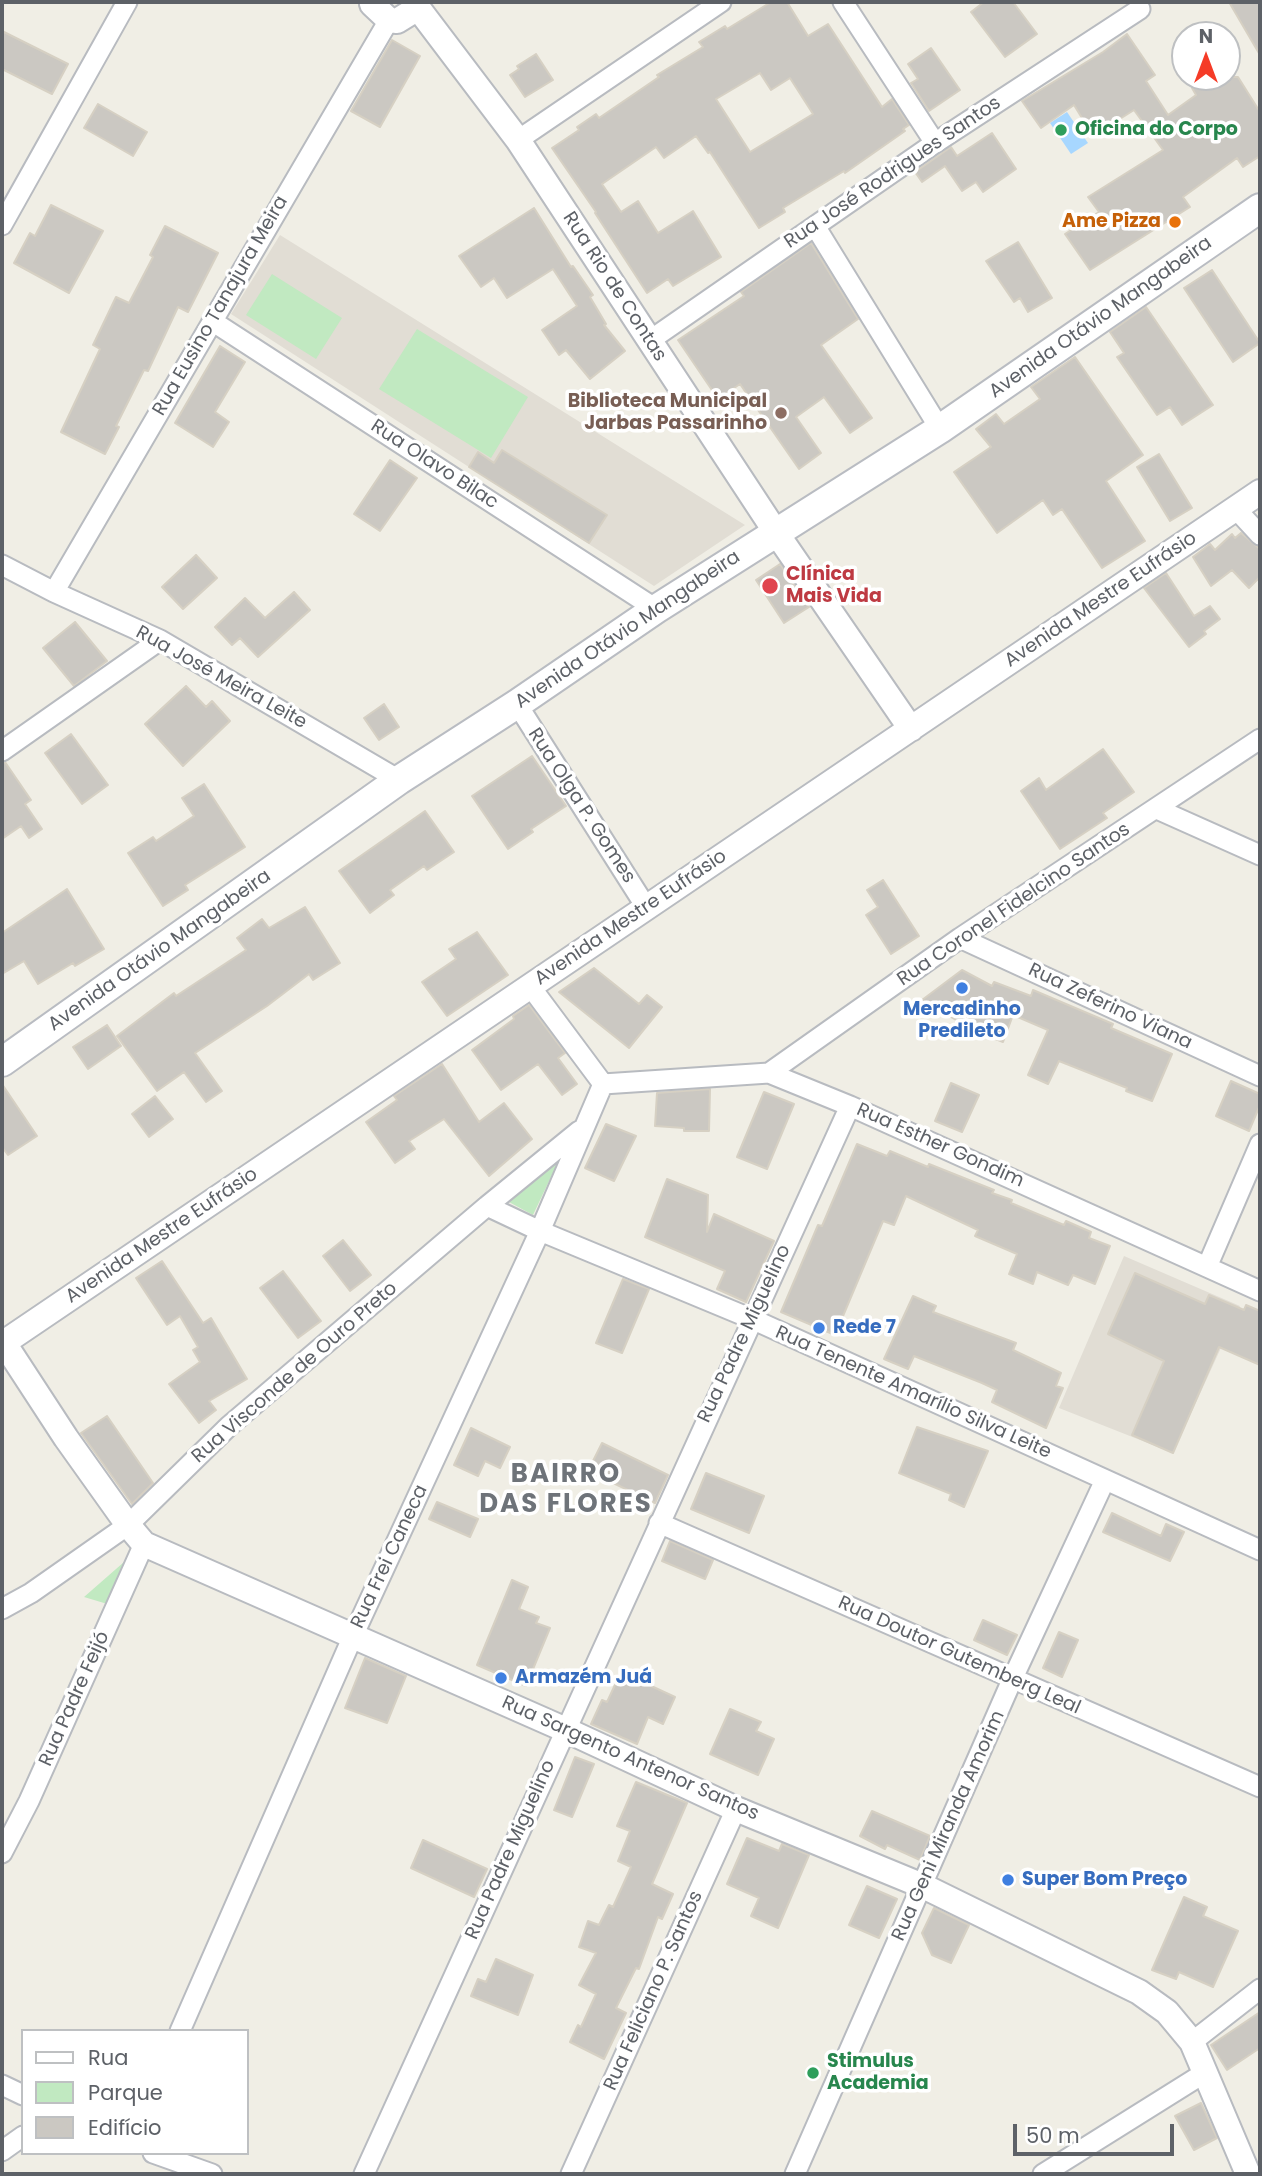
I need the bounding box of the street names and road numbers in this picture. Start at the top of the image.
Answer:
street label: Rua José Rodrigues Santos [781,92,1005,254]
street label: Rua Eusino Tanajura Meira [149,192,293,420]
street label: Rua Rio de Contas [557,208,671,366]
street label: Avenida Otávio Mangabeira [985,232,1217,404]
street label: Rua Olavo Bilac [366,415,502,515]
street label: Avenida Mestre Eufrásio [1001,527,1201,673]
street label: Avenida Otávio Mangabeira [511,546,745,714]
street label: Rua José Meira Leite [132,622,310,734]
street label: Rua Olga P. Gomes [522,724,640,888]
street label: Rua Coronel Fidelcino Santos [893,818,1135,992]
street label: Avenida Mestre Eufrásio [531,845,731,991]
street label: Avenida Otávio Mangabeira [44,865,276,1037]
street label: Rua Zeferino Viana [1024,959,1196,1055]
street label: Rua Esther Gondim [853,1099,1027,1193]
street label: Avenida Mestre Eufrásio [62,1163,262,1309]
street label: Rua Padre Miguelino [694,1241,796,1427]
street label: Rua Visconde de Ouro Preto [188,1278,402,1468]
street label: Rua Tenente Amarílio Silva Leite [772,1322,1054,1464]
street label: Rua Frei Caneca [347,1482,433,1632]
street label: Rua Doutor Gutemberg Leal [834,1592,1084,1720]
street label: Rua Padre Feijó [35,1628,115,1770]
street label: Rua Sargento Antenor Santos [498,1692,762,1826]
street label: Rua Geni Miranda Amorim [888,1707,1010,1945]
street label: Rua Padre Miguelino [461,1757,561,1943]
street label: Rua Feliciano P. Santos [600,1888,708,2094]

